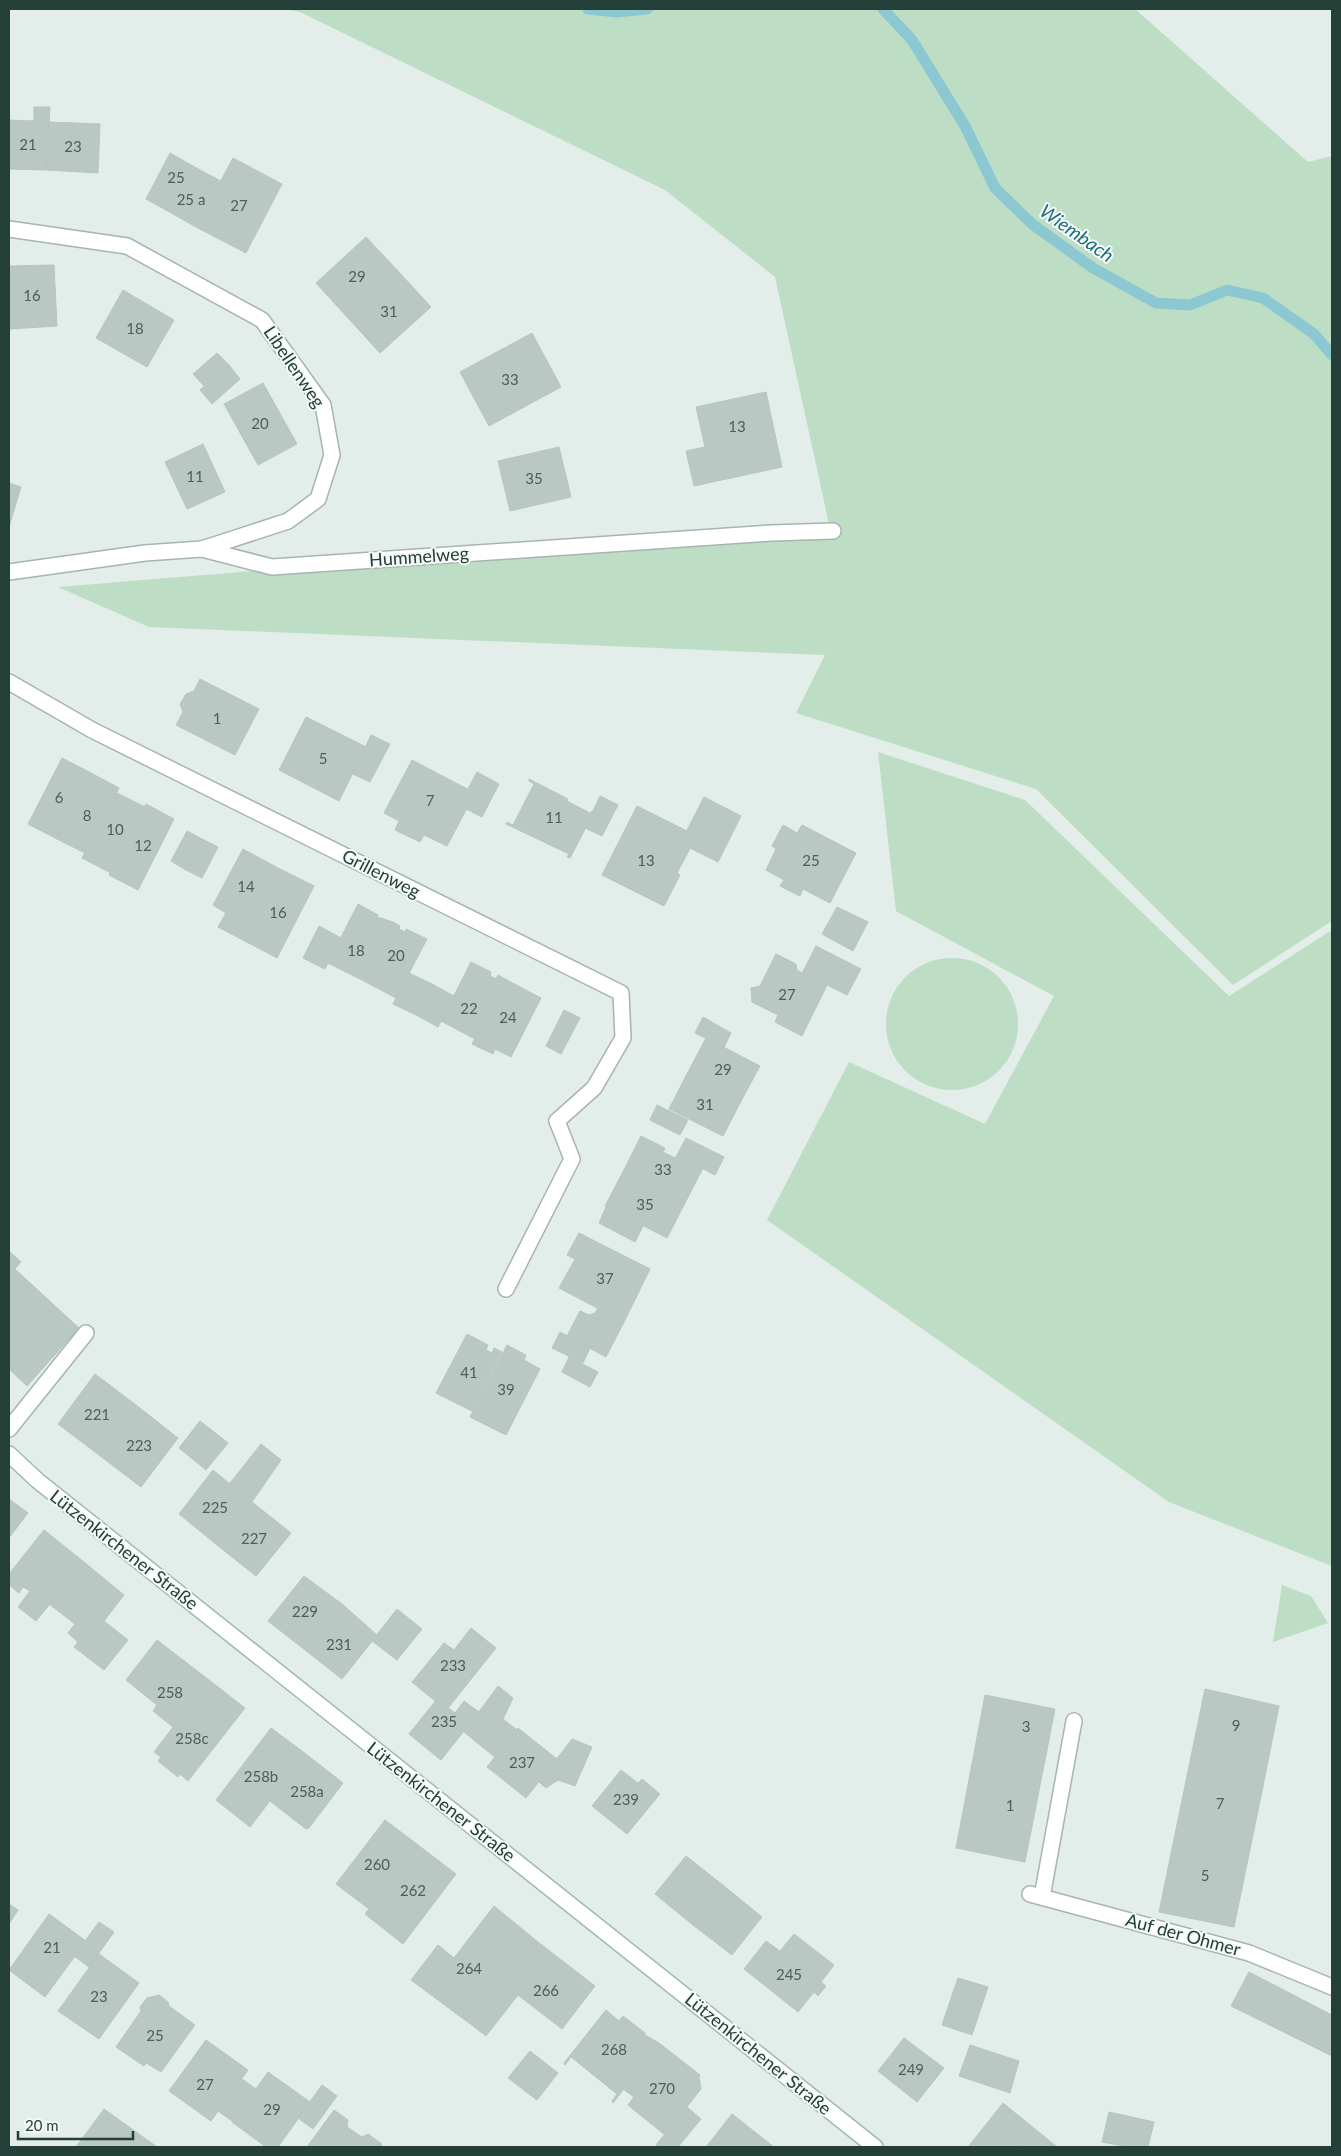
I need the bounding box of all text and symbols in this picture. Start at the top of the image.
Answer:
house number: 21 [19,135,37,153]
house number: 23 [64,137,82,155]
house number: 25 [167,168,185,186]
house number: 25 a [177,190,205,208]
house number: 27 [230,196,248,214]
water label: Wiembach [1036,199,1119,266]
house number: 29 [348,267,366,285]
house number: 16 [23,286,41,304]
house number: 31 [380,302,398,320]
house number: 18 [126,319,144,337]
street label: Libellenweg [259,321,330,412]
house number: 33 [501,370,519,388]
house number: 20 [251,414,269,432]
house number: 13 [728,417,746,435]
house number: 11 [186,467,204,485]
house number: 35 [525,469,543,487]
street label: Hummelweg [368,542,470,570]
house number: 1 [213,709,221,727]
house number: 5 [319,749,327,767]
house number: 6 [55,788,64,806]
house number: 7 [426,791,435,809]
house number: 8 [83,806,91,824]
house number: 11 [545,808,563,826]
house number: 10 [106,820,124,838]
house number: 12 [134,836,152,854]
street label: Grillenweg [339,844,424,902]
house number: 13 [637,851,655,869]
house number: 25 [802,851,820,869]
house number: 14 [237,877,255,895]
house number: 16 [269,903,287,921]
house number: 18 [347,941,365,959]
house number: 20 [387,946,405,964]
house number: 27 [778,985,796,1003]
house number: 22 [460,999,478,1017]
house number: 24 [499,1008,517,1026]
house number: 29 [714,1060,732,1078]
house number: 31 [696,1095,714,1113]
house number: 33 [654,1160,672,1178]
house number: 35 [636,1195,654,1213]
house number: 37 [596,1269,614,1287]
house number: 41 [460,1363,478,1381]
house number: 39 [497,1380,515,1398]
house number: 221 [84,1405,110,1423]
house number: 223 [126,1436,152,1454]
street label: Lützenkirchener Straße [46,1485,203,1614]
house number: 225 [202,1498,228,1516]
house number: 227 [241,1529,267,1547]
house number: 229 [292,1602,318,1620]
house number: 231 [326,1635,352,1653]
house number: 233 [440,1656,466,1674]
house number: 258 [157,1683,183,1701]
house number: 235 [431,1712,457,1730]
house number: 9 [1232,1716,1240,1734]
house number: 3 [1022,1717,1030,1735]
house number: 258c [175,1729,209,1747]
street label: Lützenkirchener Straße [363,1737,520,1866]
house number: 237 [509,1753,535,1771]
house number: 258b [244,1767,278,1785]
house number: 258a [290,1782,324,1800]
house number: 239 [613,1790,639,1808]
house number: 7 [1216,1794,1225,1812]
house number: 1 [1006,1796,1014,1814]
house number: 260 [364,1855,390,1873]
house number: 5 [1201,1866,1209,1884]
house number: 262 [400,1881,426,1899]
street label: Auf der Ohmer [1123,1908,1244,1960]
house number: 21 [43,1938,61,1956]
house number: 264 [456,1959,482,1977]
house number: 245 [776,1965,802,1983]
house number: 266 [533,1981,559,1999]
house number: 23 [90,1987,108,2005]
street label: Lützenkirchener Straße [681,1987,836,2119]
house number: 25 [146,2026,164,2044]
house number: 268 [601,2040,627,2058]
house number: 249 [898,2060,924,2078]
house number: 27 [196,2075,214,2093]
house number: 270 [649,2079,675,2097]
house number: 29 [263,2100,281,2118]
scale bar [18,2108,132,2140]
text: 20 m [25,2116,59,2134]

